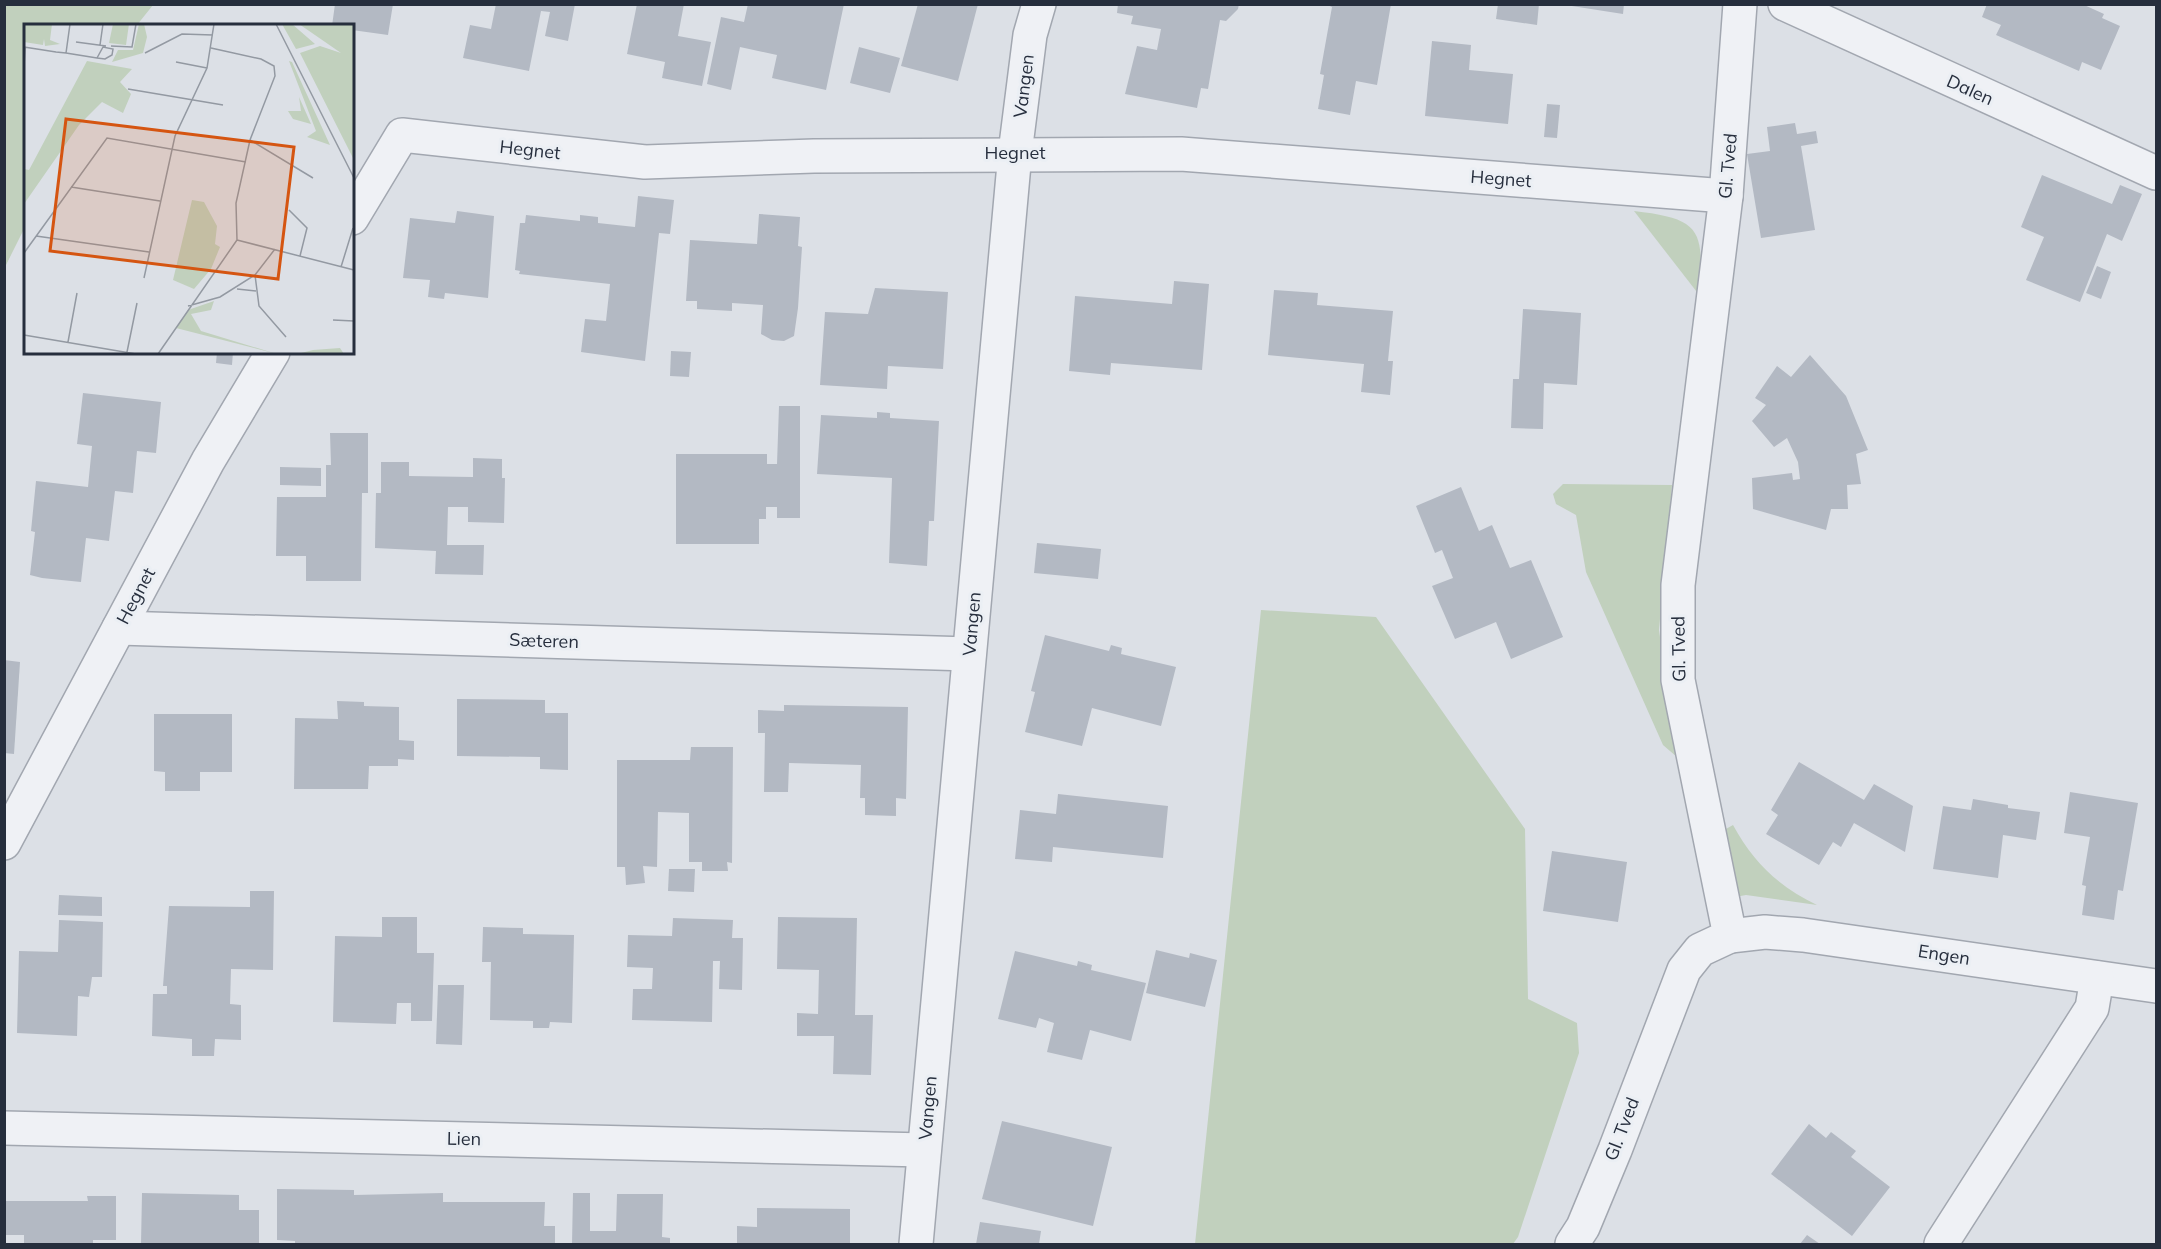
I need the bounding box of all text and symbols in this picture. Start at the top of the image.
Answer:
inset map [24,24,354,354]
street label: Vangen [1008,53,1039,119]
street label: Dalen [1943,69,1997,110]
street label: Gl. Tved [1713,132,1742,200]
street label: Hegnet [498,135,562,164]
street label: Hegnet [984,141,1046,164]
street label: Hegnet [1470,165,1532,192]
street label: Hegnet [111,563,160,628]
street label: Vangen [957,591,986,657]
street label: Gl. Tved [1666,616,1691,682]
street label: Sæteren [509,628,579,653]
street label: Engen [1916,939,1972,970]
street label: Vangen [913,1075,942,1141]
street label: Gl. Tved [1599,1094,1644,1164]
street label: Lien [447,1127,481,1150]

